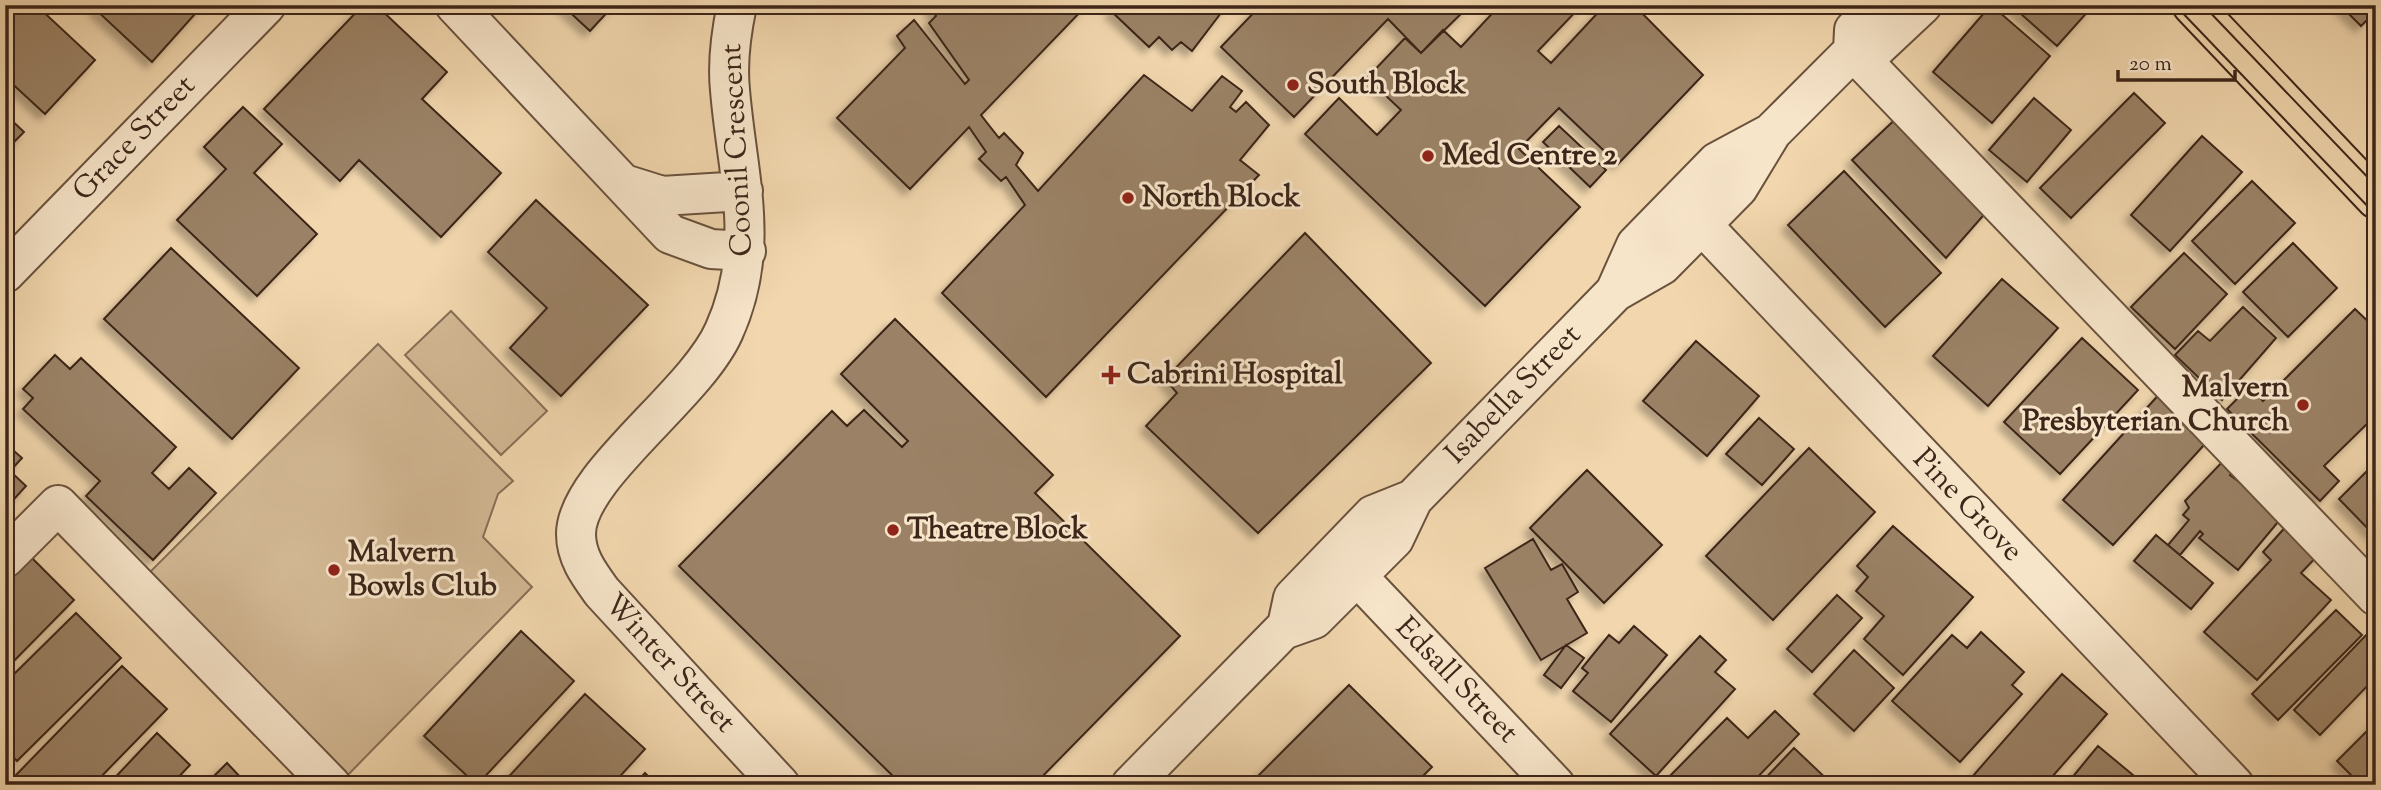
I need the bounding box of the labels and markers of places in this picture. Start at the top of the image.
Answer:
place label: South Block [1307,64,1466,107]
marker: South Block [1285,77,1301,93]
place label: Med Centre 2 [1442,135,1617,178]
marker: Med Centre 2 [1420,148,1436,164]
place label: North Block [1142,177,1301,220]
marker: North Block [1120,190,1136,206]
place label: Cabrini Hospital [1127,354,1343,397]
marker: Cabrini Hospital [1101,365,1121,385]
place label: Malvern Presbyterian Church [2022,367,2289,444]
marker: Malvern Presbyterian Church [2295,397,2311,413]
place label: Theatre Block [907,509,1088,552]
marker: Theatre Block [885,522,901,538]
place label: Malvern Bowls Club [348,532,497,609]
marker: Malvern Bowls Club [326,562,342,578]

